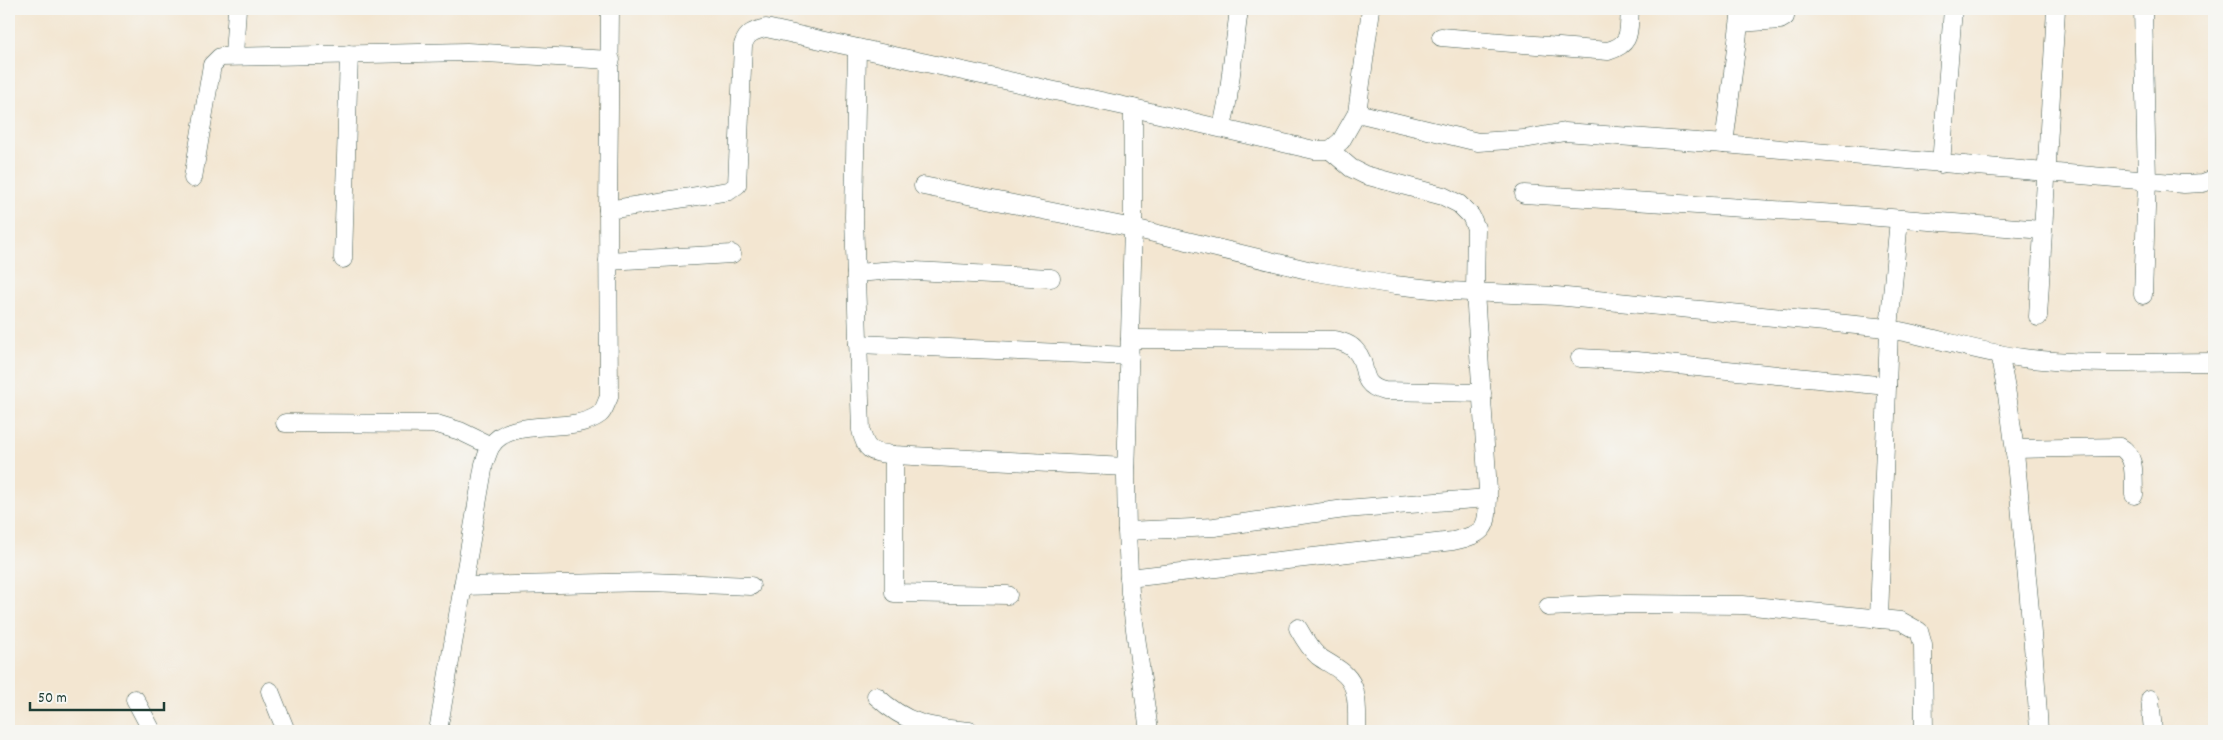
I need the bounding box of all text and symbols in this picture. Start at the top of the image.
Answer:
scale bar [30,680,164,712]
text: 50 m [38,688,67,710]

